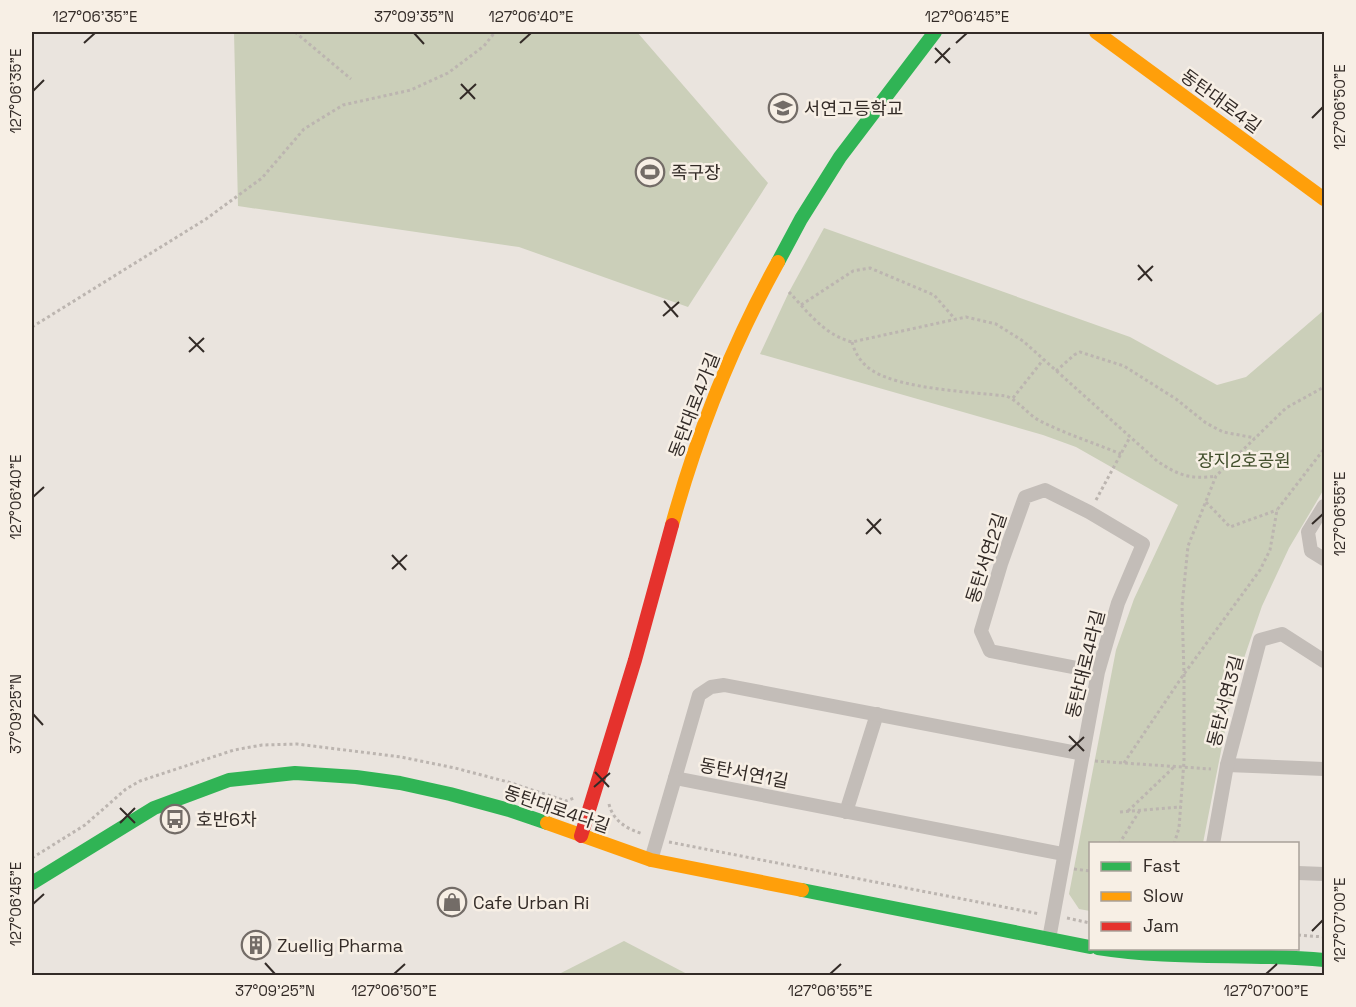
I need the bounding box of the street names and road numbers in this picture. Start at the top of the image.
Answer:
street label: 동탄대로4길 [1176,64,1266,138]
street label: 동탄대로4가길 [663,349,725,461]
street label: 동탄서연2길 [961,510,1011,606]
street label: 동탄대로4라길 [1060,608,1110,720]
street label: 동탄서연3길 [1202,653,1248,749]
street label: 동탄서연1길 [697,753,791,793]
street label: 동탄대로4다길 [501,780,613,838]

